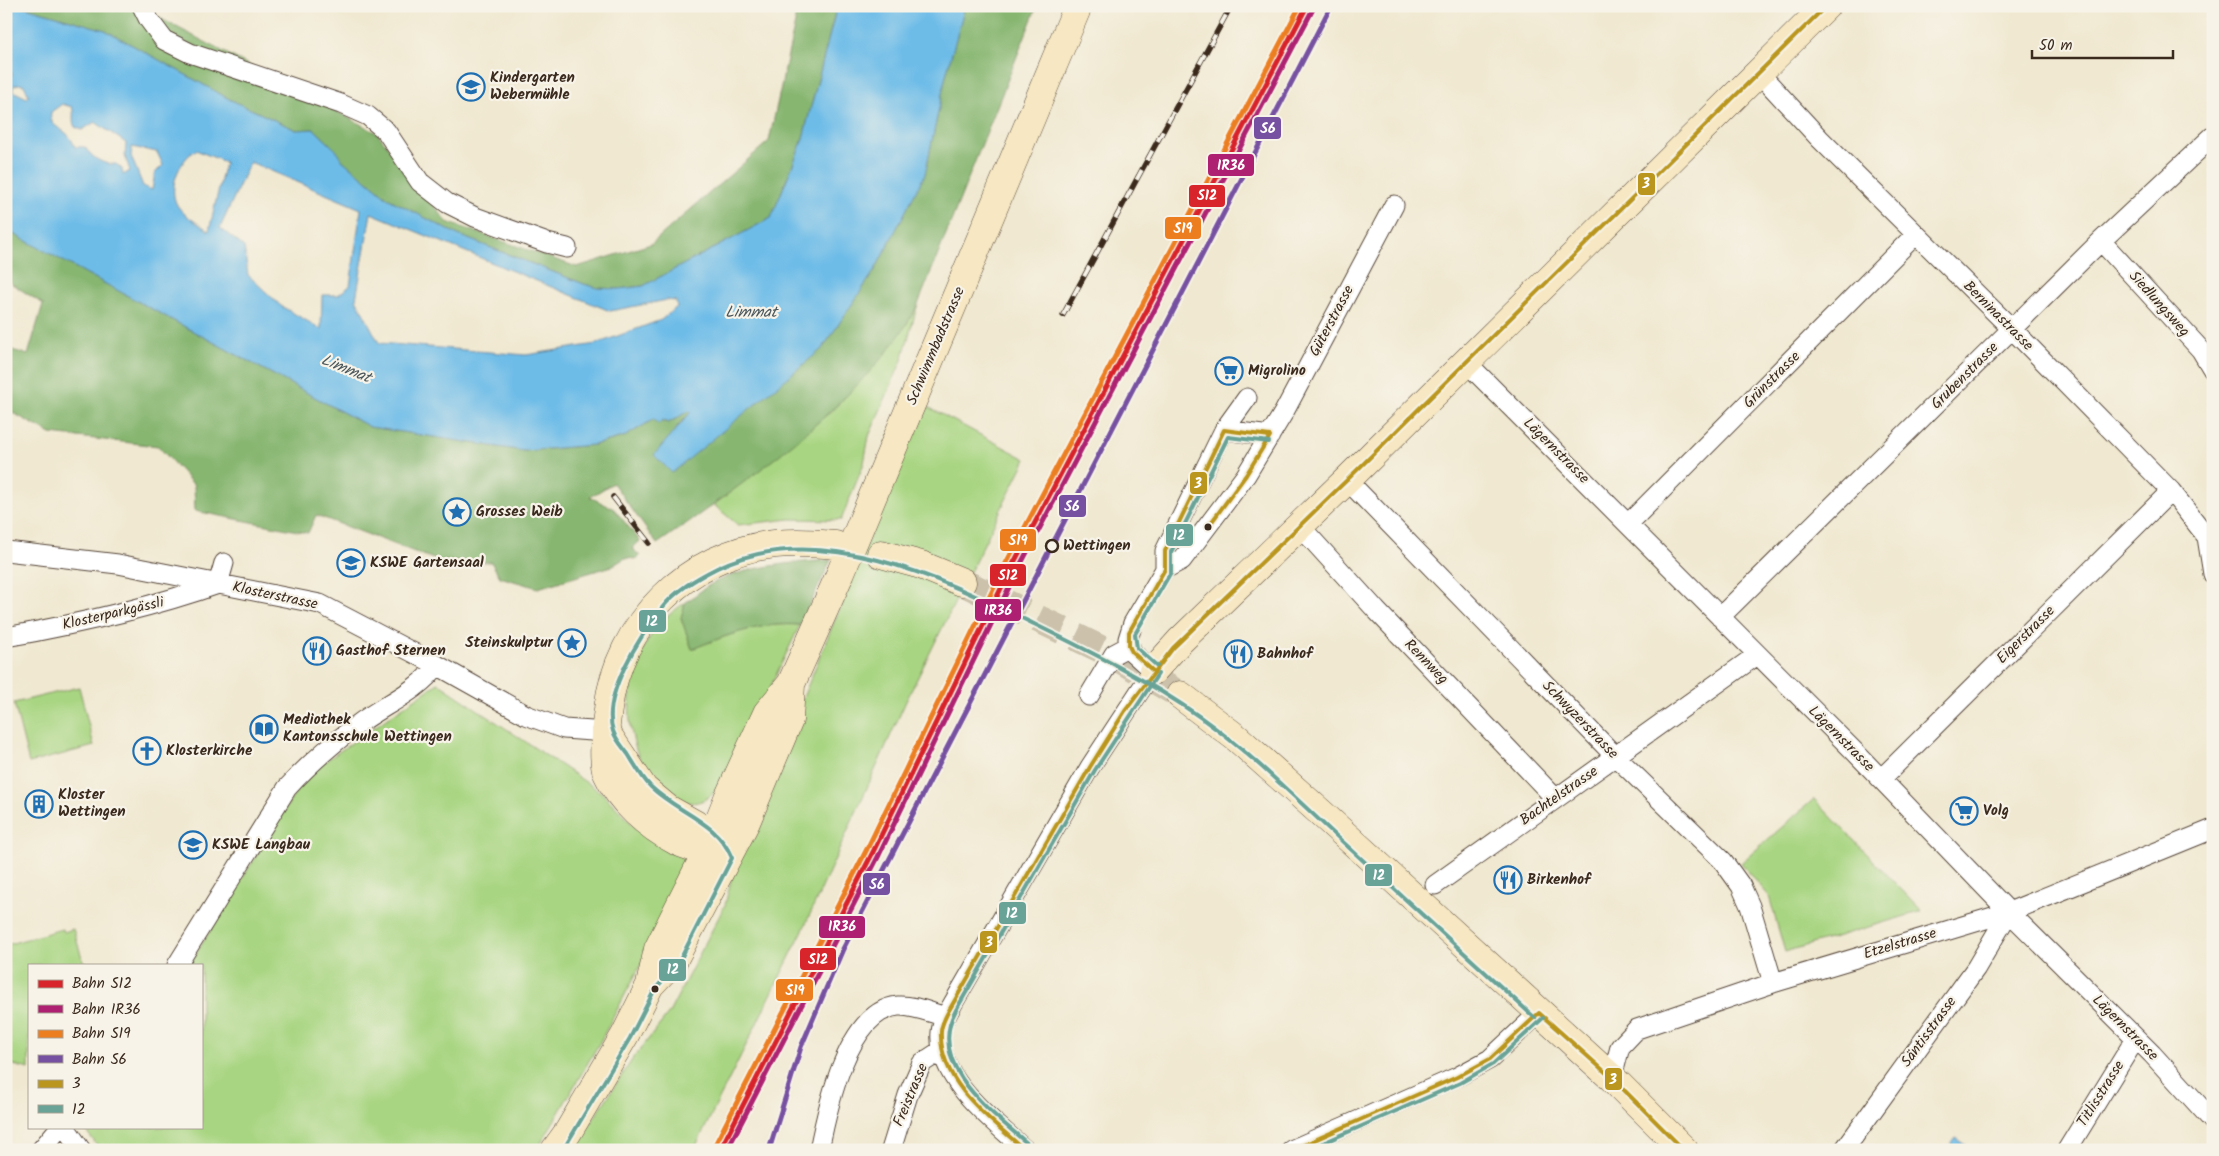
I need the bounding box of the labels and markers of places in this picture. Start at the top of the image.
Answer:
place label: Kindergarten Webermühle [490,66,575,107]
school or university icon: Kindergarten Webermühle [456,72,486,102]
supermarket icon: Migrolino [1214,356,1244,386]
place label: Migrolino [1248,359,1306,383]
place icon: Grosses Weib [442,497,472,527]
place label: Grosses Weib [476,500,563,524]
unlabelled marker [1203,522,1213,532]
place label: Wettingen [1063,534,1131,558]
marker: Wettingen [1045,539,1059,553]
school or university icon: KSWE Gartensaal [336,548,366,578]
place label: KSWE Gartensaal [370,551,484,575]
place icon: Steinskulptur [557,628,587,658]
place label: Steinskulptur [465,631,554,655]
restaurant icon: Gasthof Sternen [302,636,332,666]
place label: Gasthof Sternen [336,639,446,663]
restaurant icon: Bahnhof [1223,639,1253,669]
place label: Bahnhof [1257,642,1314,666]
place label: Mediothek Kantonsschule Wettingen [283,708,452,749]
library icon: Mediothek Kantonsschule Wettingen [249,714,279,744]
church icon: Klosterkirche [132,736,162,766]
place label: Klosterkirche [166,739,253,763]
place label: Kloster Wettingen [58,783,126,824]
building icon: Kloster Wettingen [24,789,54,819]
supermarket icon: Volg [1949,796,1979,826]
place label: Volg [1983,799,2009,823]
school or university icon: KSWE Langbau [178,830,208,860]
place label: KSWE Langbau [212,833,311,857]
restaurant icon: Birkenhof [1493,865,1523,895]
place label: Birkenhof [1527,868,1592,892]
unlabelled marker [650,984,660,994]

